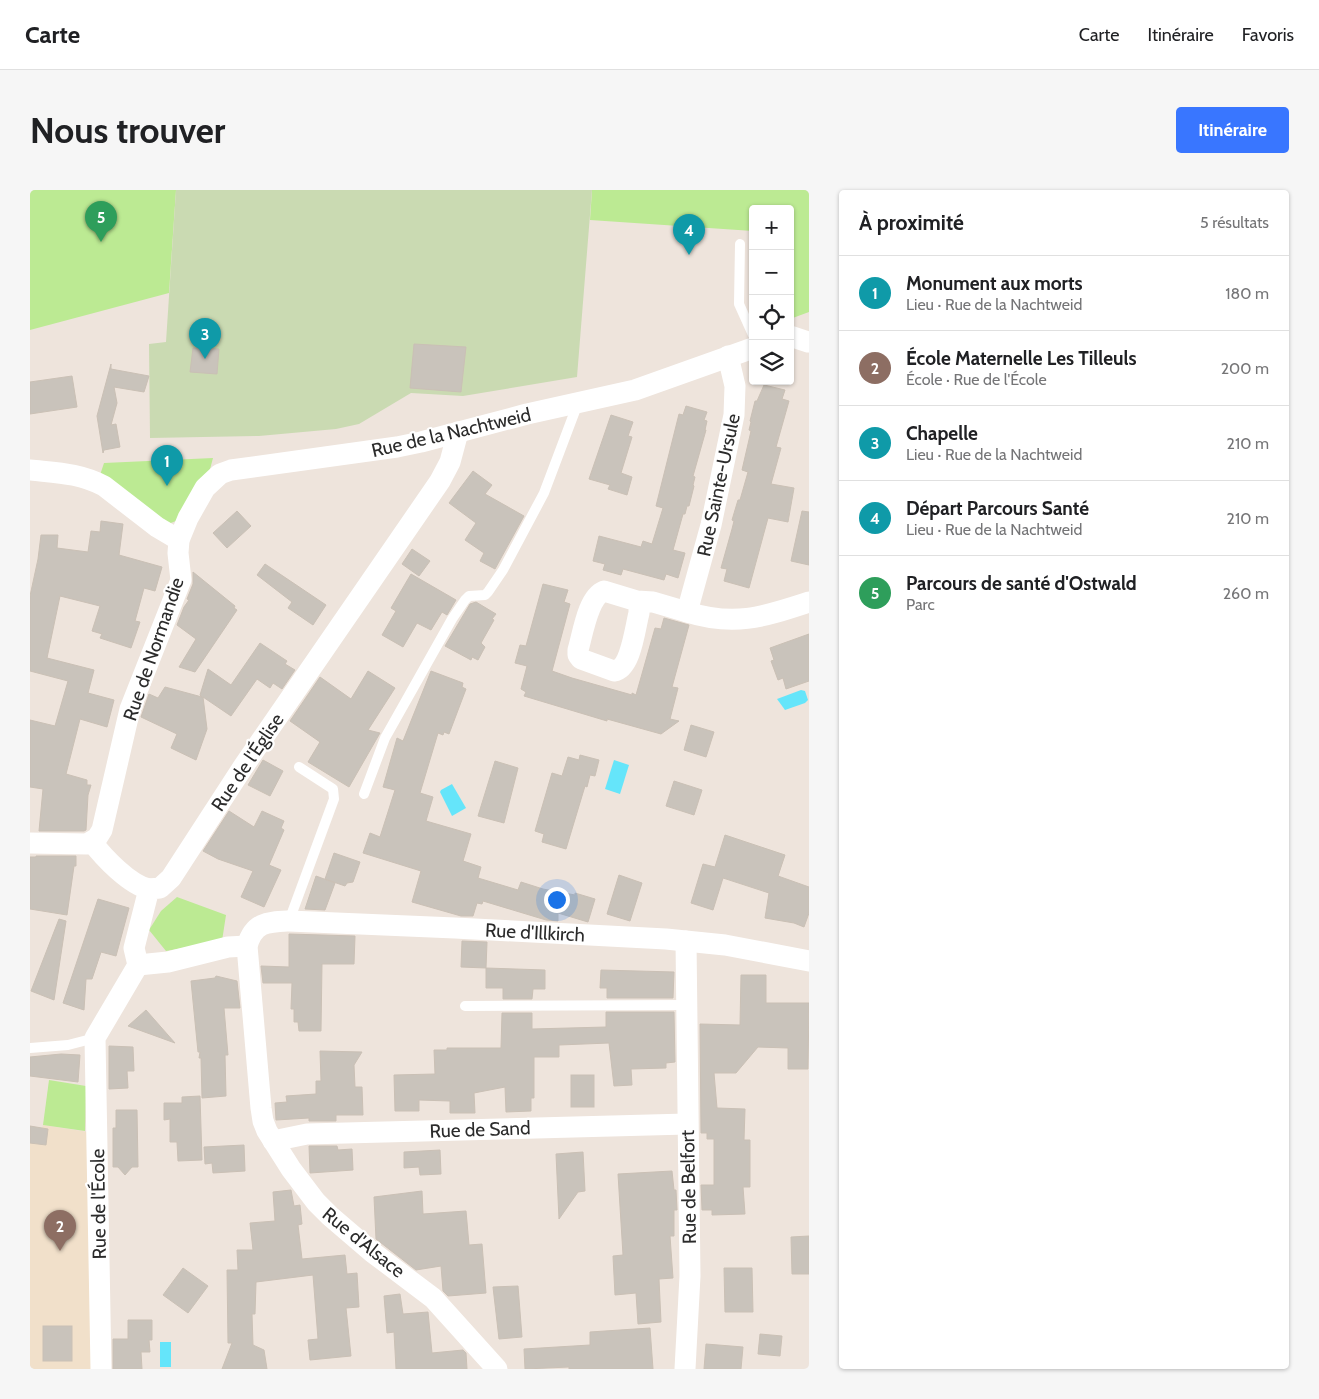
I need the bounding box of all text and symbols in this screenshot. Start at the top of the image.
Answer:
text: Carte [25,20,80,49]
text: Carte [1079,24,1119,46]
text: Itinéraire [1147,24,1214,46]
text: Favoris [1242,24,1294,46]
button: Itinéraire [1176,107,1289,153]
text: Nous trouver [30,109,225,152]
pin: 5 [85,201,117,242]
map controls [749,205,794,385]
button: + [749,205,794,250]
text: À proximité [859,210,964,235]
text: 5 résultats [1200,213,1269,232]
pin: 4 [673,214,705,255]
button: − [749,250,794,295]
text: Monument aux morts [906,272,1082,295]
text: 1 [872,284,878,303]
text: 180 m [1225,284,1269,303]
button: locate [749,295,794,340]
text: Lieu · Rue de la Nachtweid [906,295,1082,314]
pin: 3 [189,318,221,359]
button: layers [749,340,794,385]
text: École Maternelle Les Tilleuls [906,347,1136,370]
text: 2 [871,359,879,378]
text: 200 m [1221,359,1269,378]
text: École · Rue de l'École [906,370,1047,389]
street label: Rue de la Nachtweid [369,403,533,462]
street label: Rue Sainte-Ursule [692,411,745,559]
text: Chapelle [906,422,978,445]
text: 3 [871,434,879,453]
text: 210 m [1227,434,1269,453]
pin: 1 [151,445,183,486]
text: Lieu · Rue de la Nachtweid [906,445,1082,464]
text: Départ Parcours Santé [906,497,1089,520]
text: 4 [870,509,880,528]
text: 210 m [1227,509,1269,528]
text: Lieu · Rue de la Nachtweid [906,520,1082,539]
text: Parcours de santé d'Ostwald [906,572,1137,595]
street label: Rue de Normandie [118,574,189,724]
text: 5 [871,584,879,603]
text: 260 m [1223,584,1269,603]
text: Parc [906,595,935,614]
street label: Rue de l'Église [205,708,289,816]
your location [544,887,570,913]
street label: Rue d'Illkirch [485,918,585,947]
street label: Rue de Sand [429,1116,531,1143]
street label: Rue de Belfort [676,1129,701,1244]
street label: Rue de l'École [85,1148,111,1260]
street label: Rue d'Alsace [318,1202,410,1283]
pin: 2 [44,1210,76,1251]

